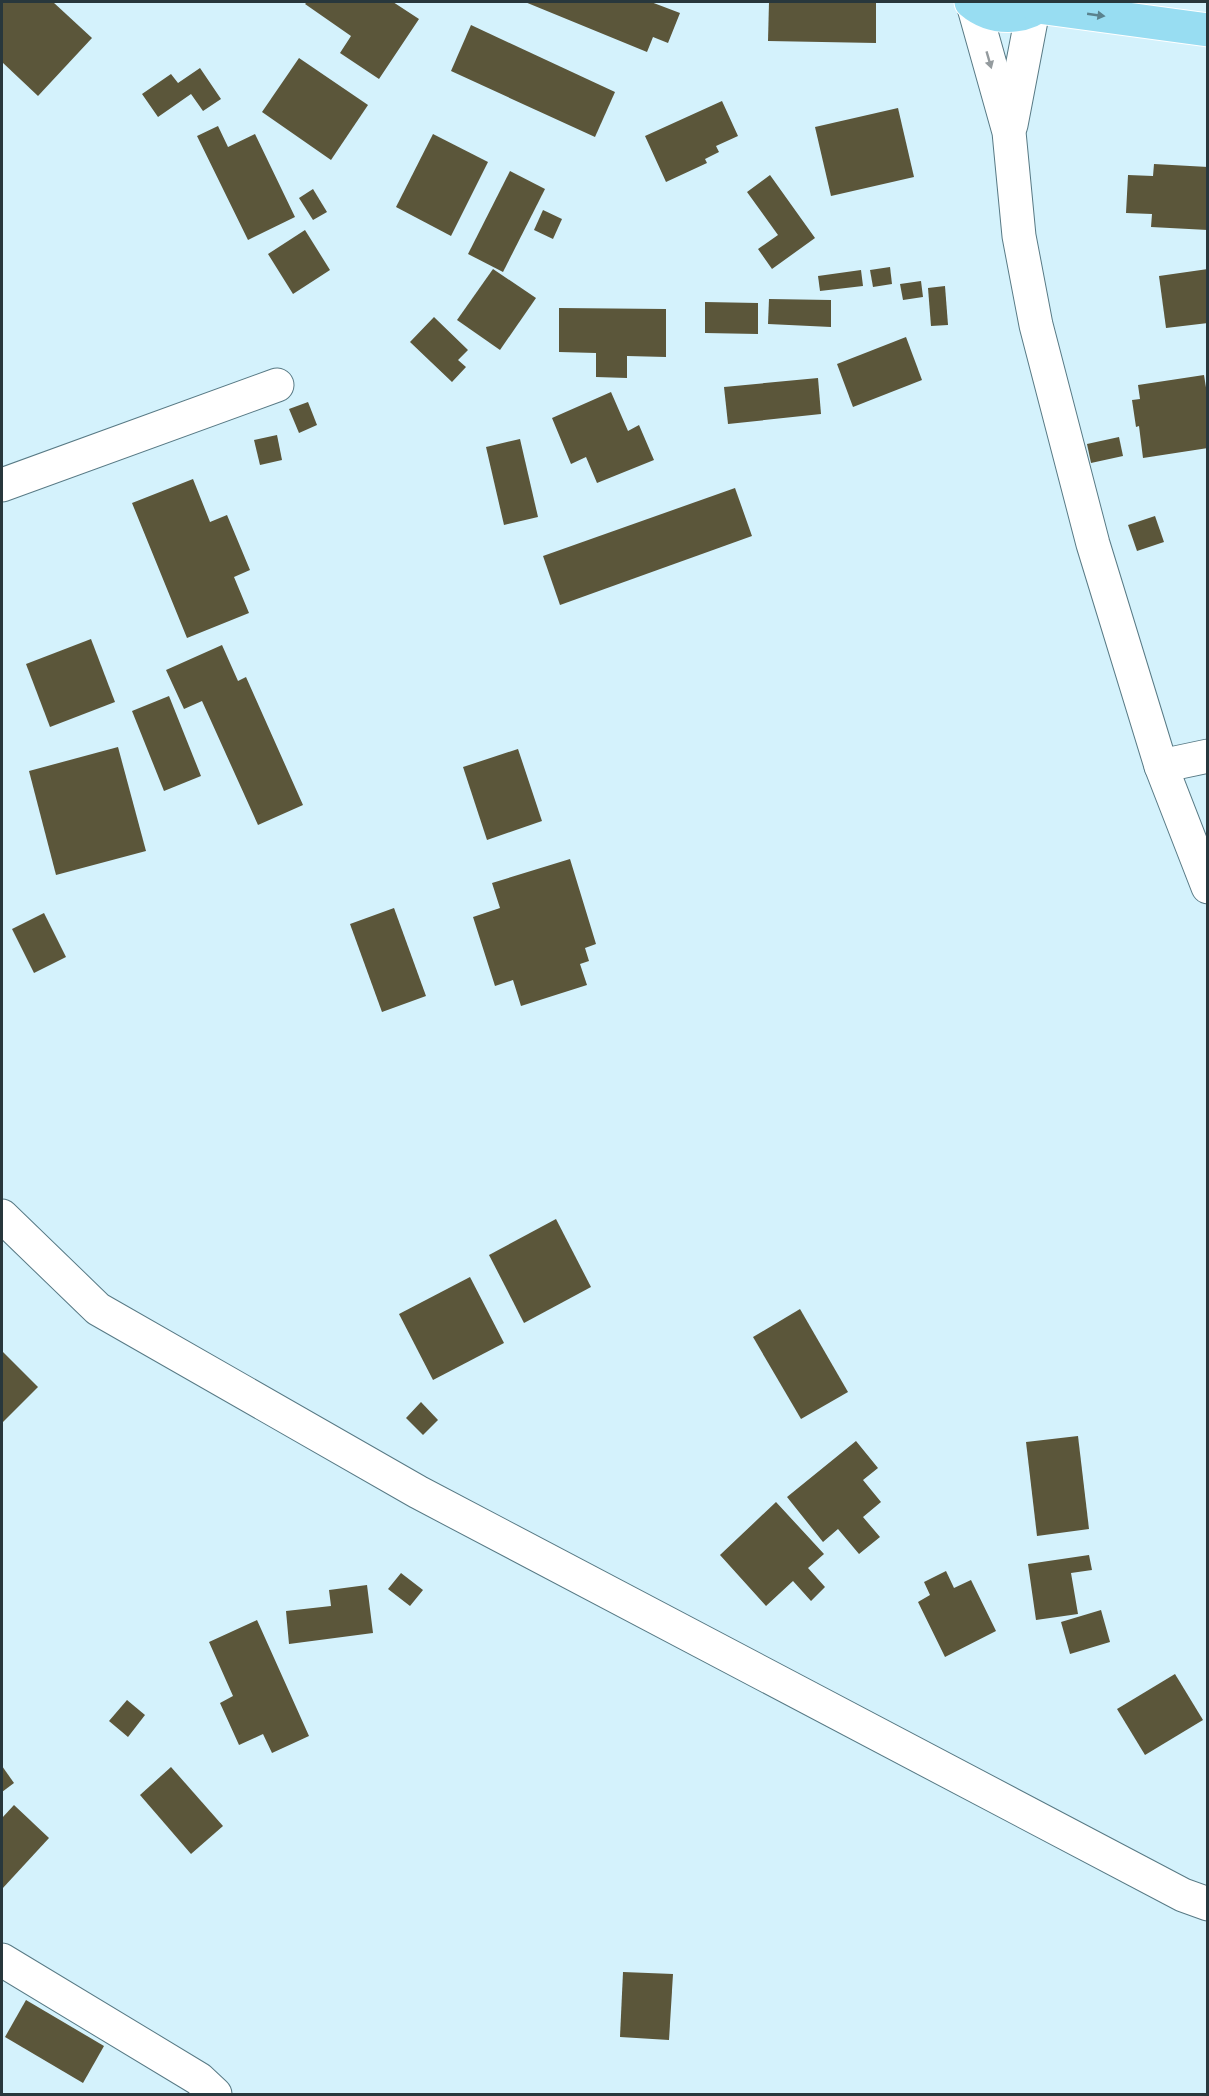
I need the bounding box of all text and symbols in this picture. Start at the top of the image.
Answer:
one-way arrow [1086,11,1105,20]
one-way arrow [985,51,994,69]

